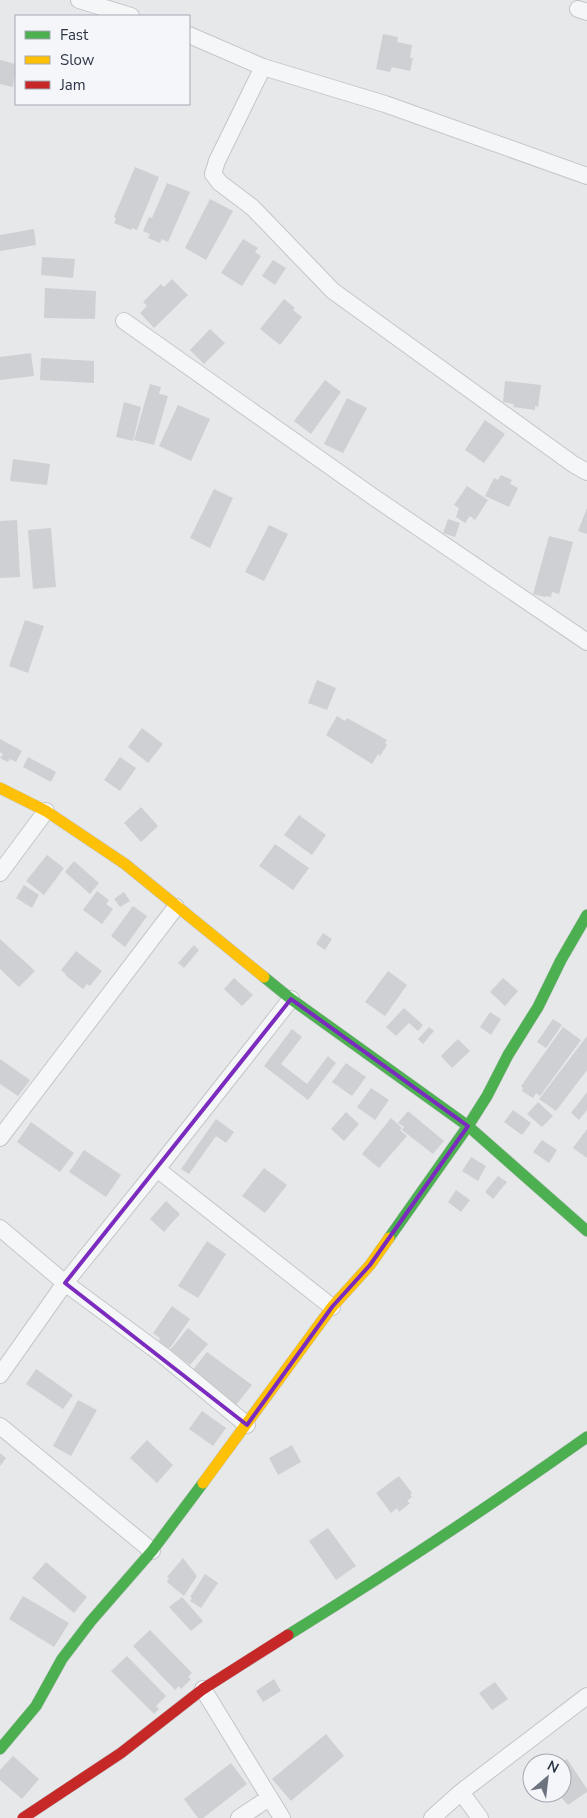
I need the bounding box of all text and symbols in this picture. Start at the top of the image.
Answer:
legend [15,15,190,105]
text: Fast [60,25,89,45]
text: Slow [60,50,95,70]
text: Jam [59,75,86,95]
north arrow [522,1753,572,1803]
text: N [544,1756,562,1778]

